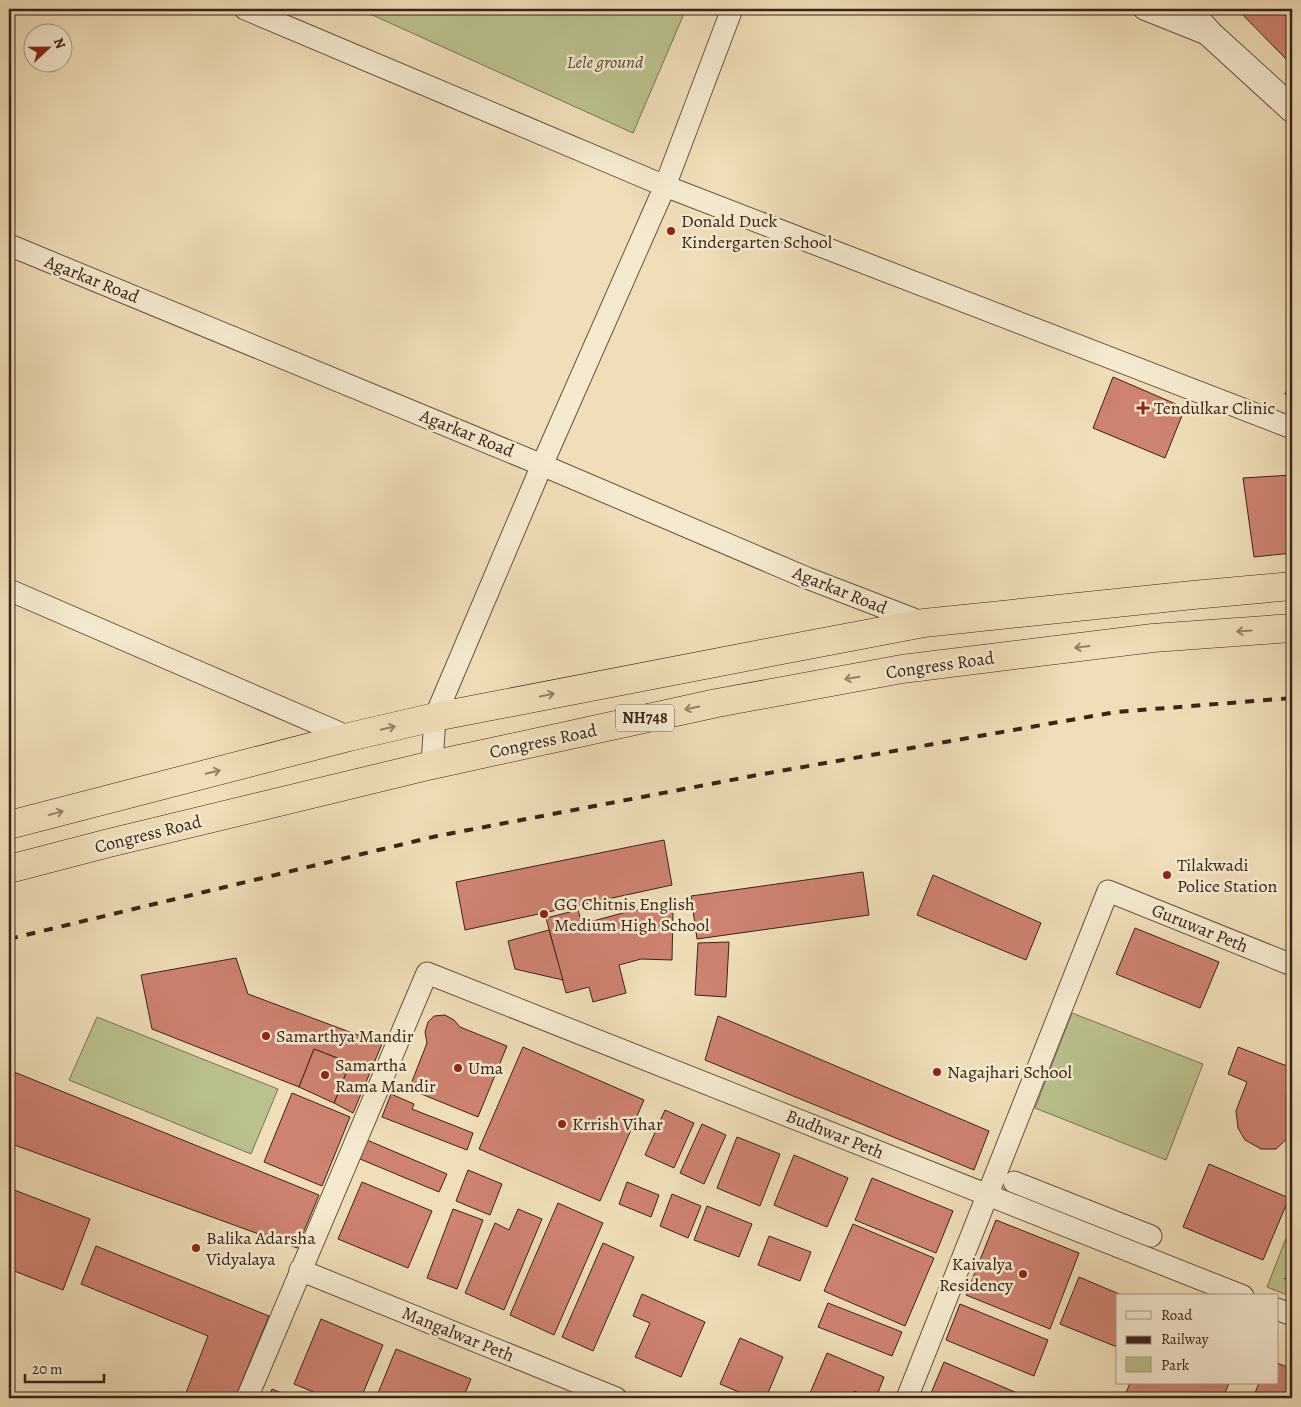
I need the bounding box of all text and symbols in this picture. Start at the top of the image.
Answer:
north arrow [22,22,72,72]
text: N [49,35,70,52]
park label: Lele ground [567,50,644,74]
place label: Donald Duck Kindergarten School [681,209,833,254]
marker: Donald Duck Kindergarten School [665,225,677,237]
street label: Agarkar Road [40,249,143,309]
place label: Tendulkar Clinic [1154,396,1275,420]
marker: Tendulkar Clinic [1136,401,1150,415]
street label: Agarkar Road [415,403,518,463]
street label: Agarkar Road [788,560,891,620]
one-way arrow [1236,627,1252,636]
one-way arrow [1074,642,1090,652]
street label: Congress Road [884,645,996,684]
one-way arrow [844,674,860,684]
one-way arrow [539,690,555,700]
road number: NH748 [616,704,674,731]
one-way arrow [684,704,700,713]
street label: Congress Road [487,718,599,764]
one-way arrow [379,723,395,732]
one-way arrow [205,767,221,776]
one-way arrow [47,807,63,817]
street label: Congress Road [92,809,204,859]
place label: Tilakwadi Police Station [1177,853,1277,898]
marker: Tilakwadi Police Station [1161,869,1173,881]
place label: GG Chitnis English Medium High School [554,892,710,937]
street label: Guruwar Peth [1148,898,1252,958]
marker: GG Chitnis English Medium High School [538,908,550,920]
place label: Samarthya Mandir [276,1024,414,1048]
marker: Samarthya Mandir [260,1030,272,1042]
place label: Samartha Rama Mandir [335,1053,436,1098]
place label: Uma [468,1056,504,1080]
place label: Nagajhari School [947,1060,1073,1084]
marker: Uma [452,1062,464,1074]
marker: Nagajhari School [931,1066,943,1078]
marker: Samartha Rama Mandir [319,1069,331,1081]
street label: Budhwar Peth [783,1104,888,1165]
place label: Krrish Vihar [572,1112,663,1136]
marker: Krrish Vihar [556,1118,568,1130]
place label: Balika Adarsha Vidyalaya [205,1226,316,1271]
marker: Balika Adarsha Vidyalaya [190,1242,202,1254]
place label: Kaivalya Residency [939,1252,1014,1297]
marker: Kaivalya Residency [1017,1268,1029,1280]
legend [1116,1294,1278,1384]
street label: Mangalwar Peth [398,1301,518,1368]
text: Road [1161,1305,1193,1325]
text: Railway [1161,1329,1209,1349]
scale bar [25,1352,104,1384]
text: Park [1161,1355,1190,1375]
text: 20 m [32,1359,63,1379]

